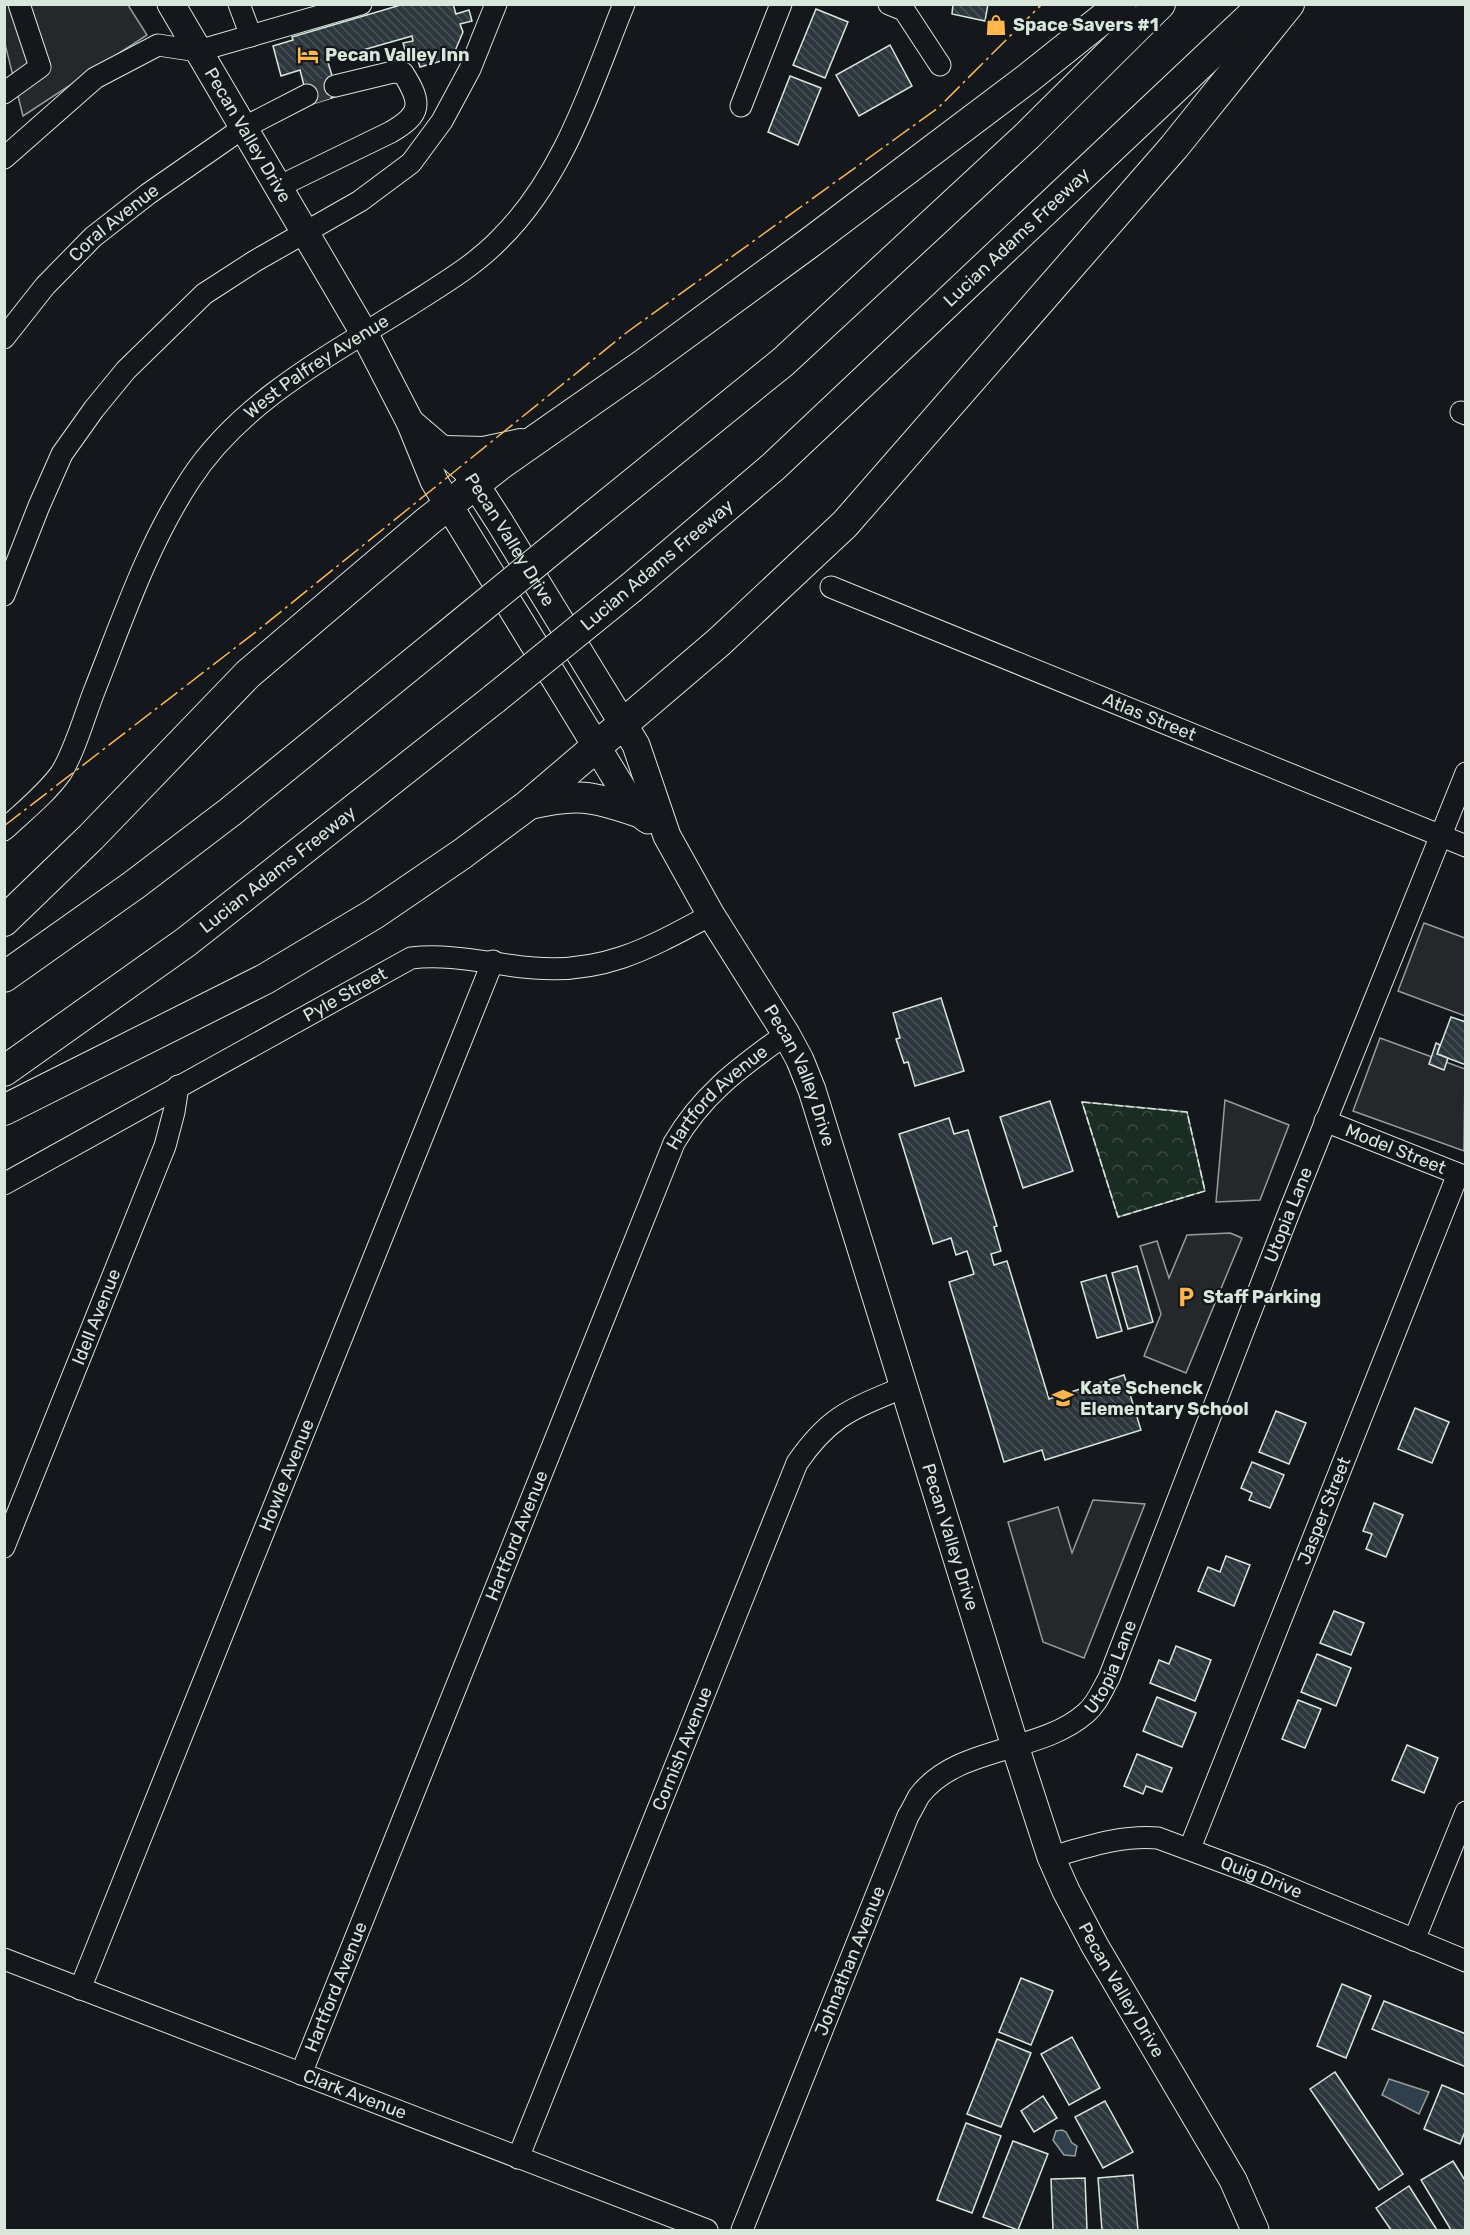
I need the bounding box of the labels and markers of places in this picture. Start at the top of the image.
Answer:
shop icon: Space Savers #1 [984,13,1008,37]
place label: Space Savers #1 [1013,14,1159,36]
hotel icon: Pecan Valley Inn [296,43,320,67]
place label: Pecan Valley Inn [325,44,470,66]
parking icon: Staff Parking [1174,1285,1198,1309]
place label: Staff Parking [1203,1286,1321,1308]
place label: Kate Schenck Elementary School [1080,1377,1249,1420]
school or university icon: Kate Schenck Elementary School [1051,1386,1075,1410]

